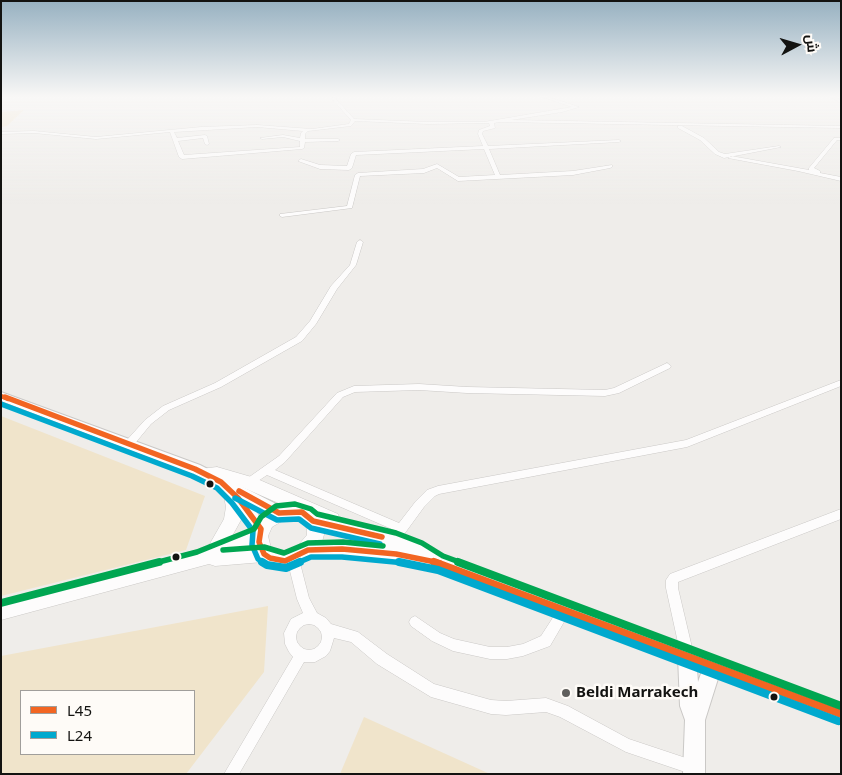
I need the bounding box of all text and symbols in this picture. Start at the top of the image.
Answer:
north arrow [772,20,822,70]
text: ش [802,33,823,53]
unlabelled marker [205,479,215,489]
unlabelled marker [171,552,181,562]
place label: Beldi Marrakech [576,684,698,702]
marker: Beldi Marrakech [560,687,572,699]
legend [20,690,195,755]
unlabelled marker [769,692,779,702]
text: L45 [67,700,92,720]
text: L24 [67,725,92,745]

